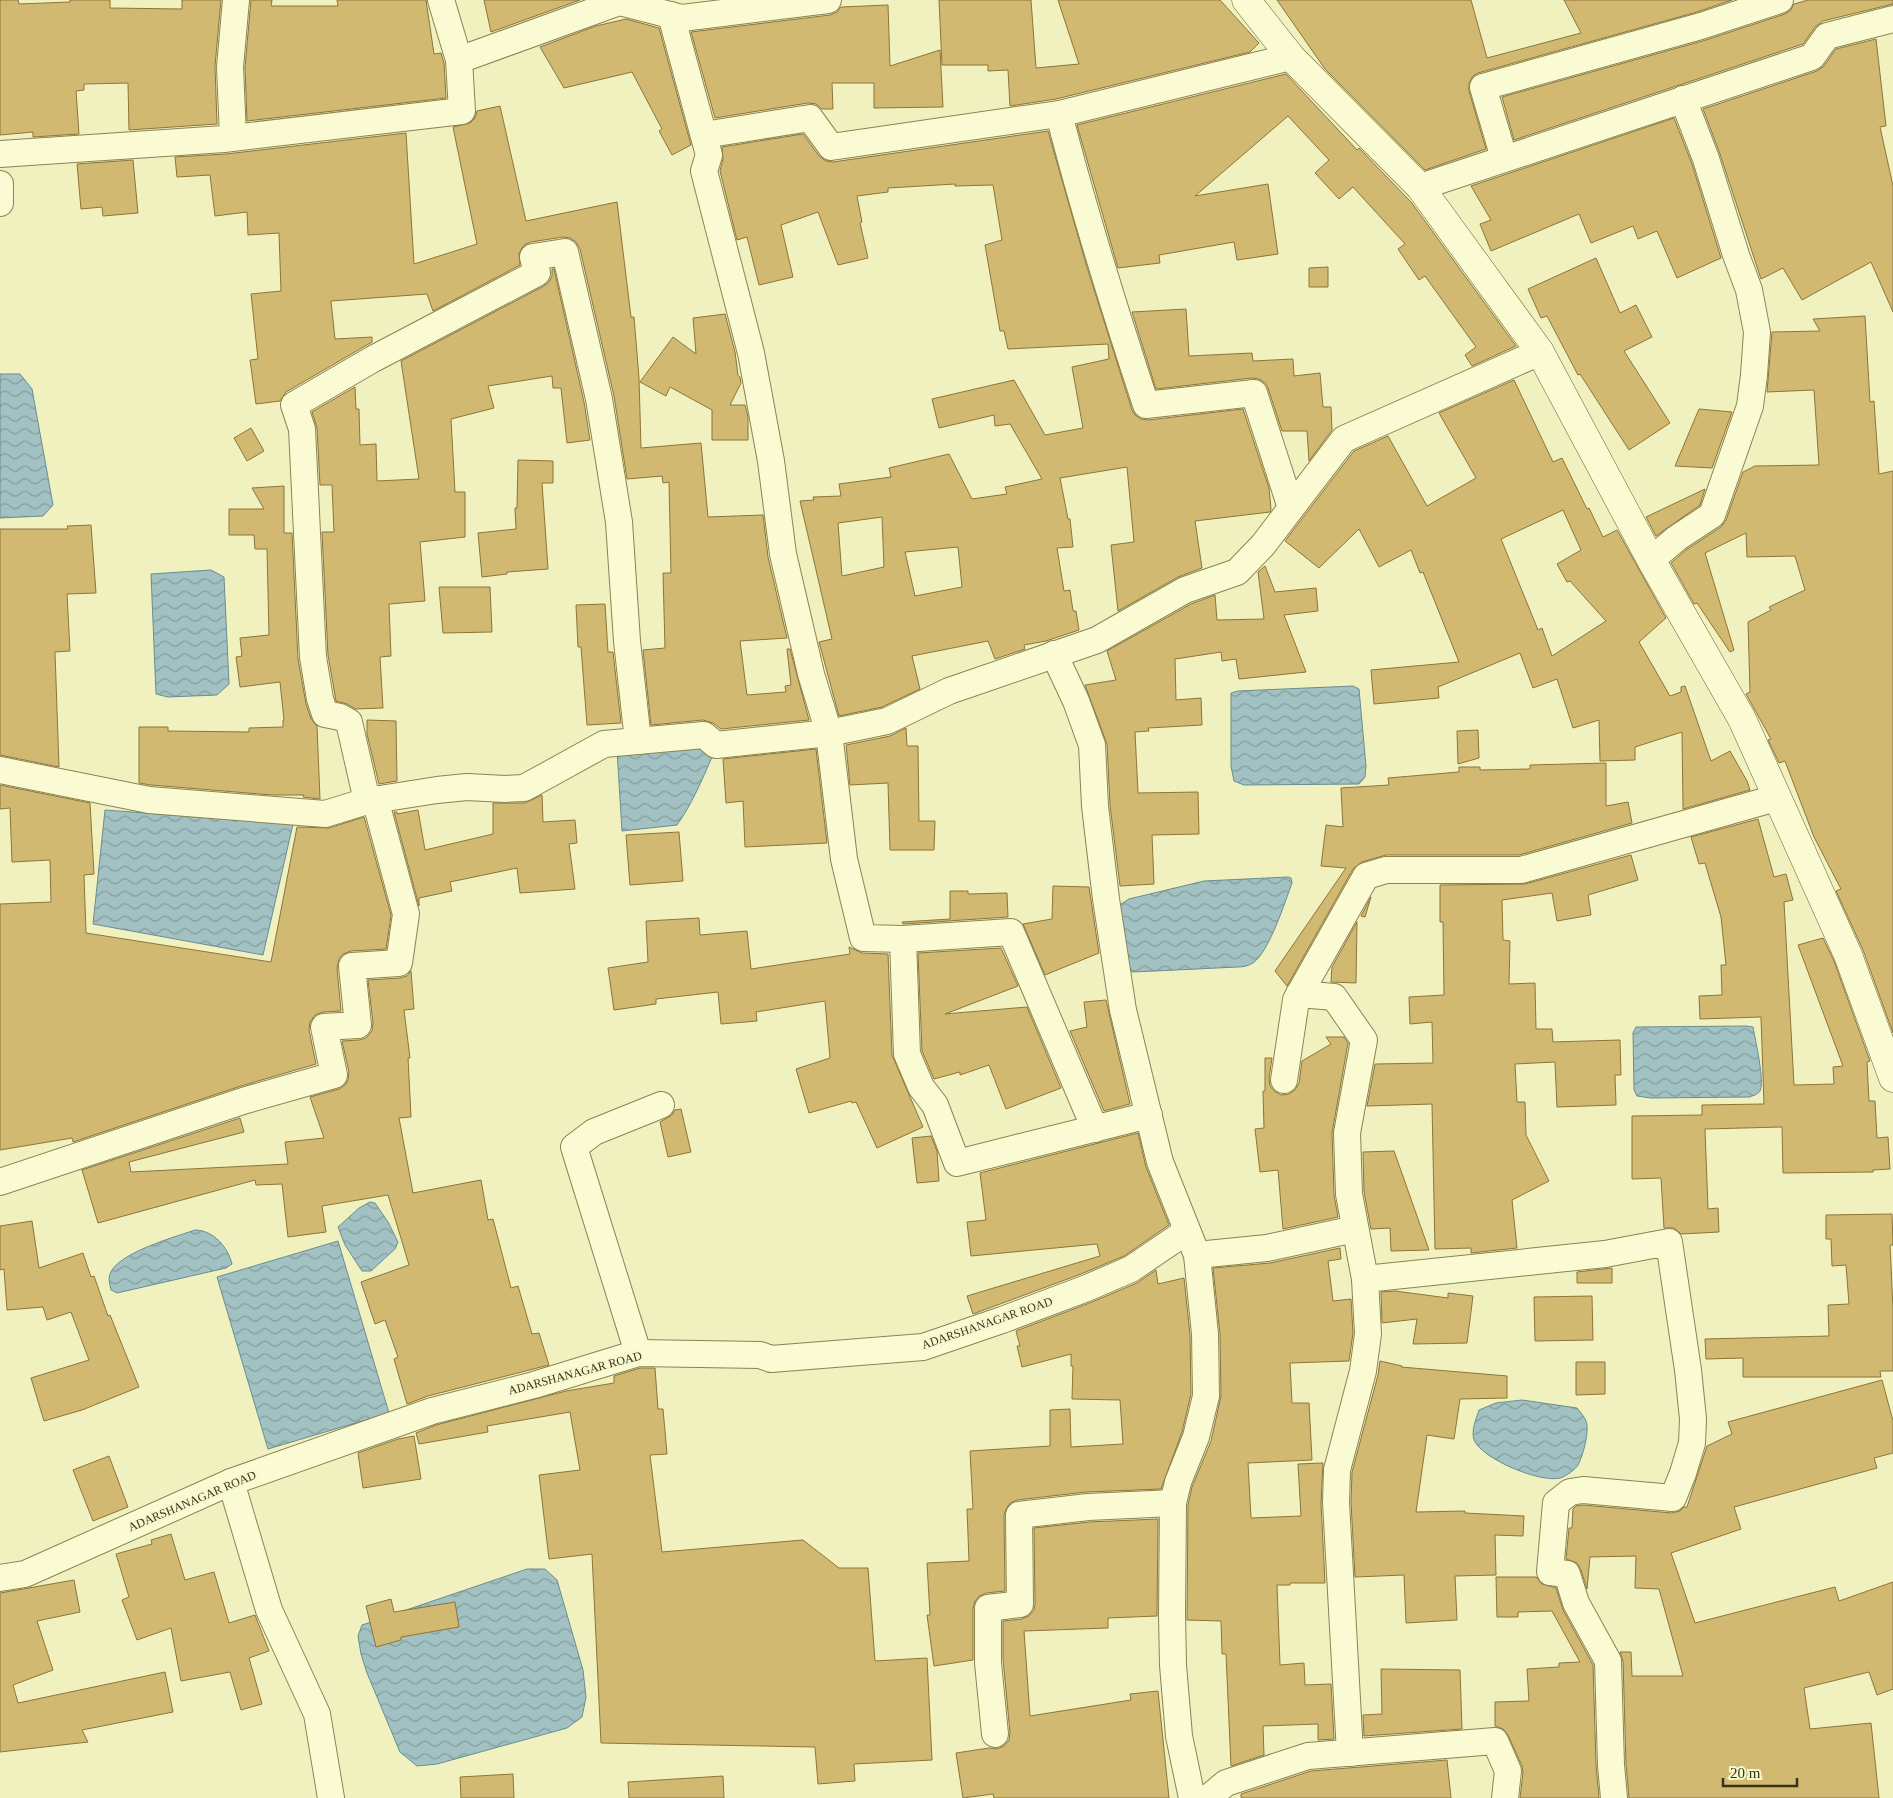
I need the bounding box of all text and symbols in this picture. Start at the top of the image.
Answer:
street label: ADARSHANAGAR ROAD [920,1294,1055,1352]
street label: ADARSHANAGAR ROAD [507,1348,644,1398]
street label: ADARSHANAGAR ROAD [126,1468,258,1534]
scale bar [1723,1756,1797,1788]
text: 20 m [1730,1765,1761,1781]

